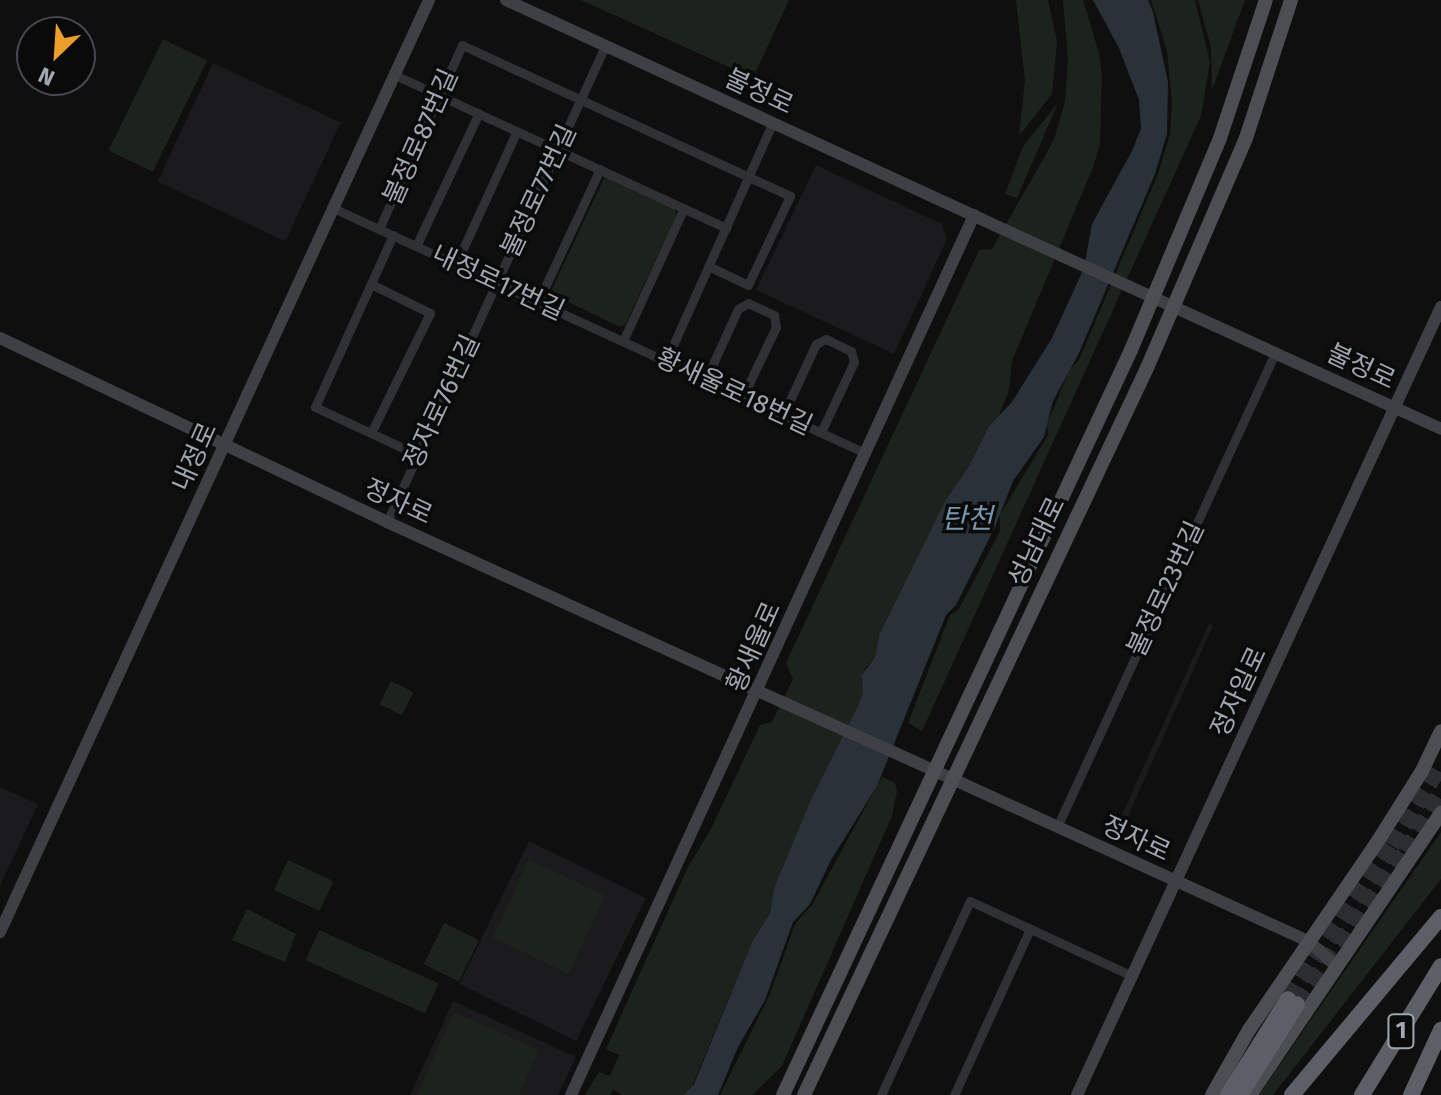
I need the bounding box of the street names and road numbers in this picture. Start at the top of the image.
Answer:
street label: 불정로 [720,63,798,121]
street label: 불정로87번길 [377,64,465,210]
street label: 불정로77번길 [495,120,583,262]
street label: 내정로17번길 [427,239,569,327]
street label: 정자로76번길 [397,330,487,474]
street label: 불정로 [1322,338,1400,396]
street label: 황새울로18번길 [651,342,817,442]
street label: 내정로 [166,418,224,496]
street label: 정자로 [359,473,437,531]
street label: 성남대로 [1002,492,1072,592]
street label: 불정로23번길 [1121,517,1211,661]
street label: 황새울로 [720,597,788,697]
street label: 정자일로 [1205,642,1273,742]
street label: 정자로 [1097,810,1175,868]
road number: 1 [1387,1011,1415,1051]

